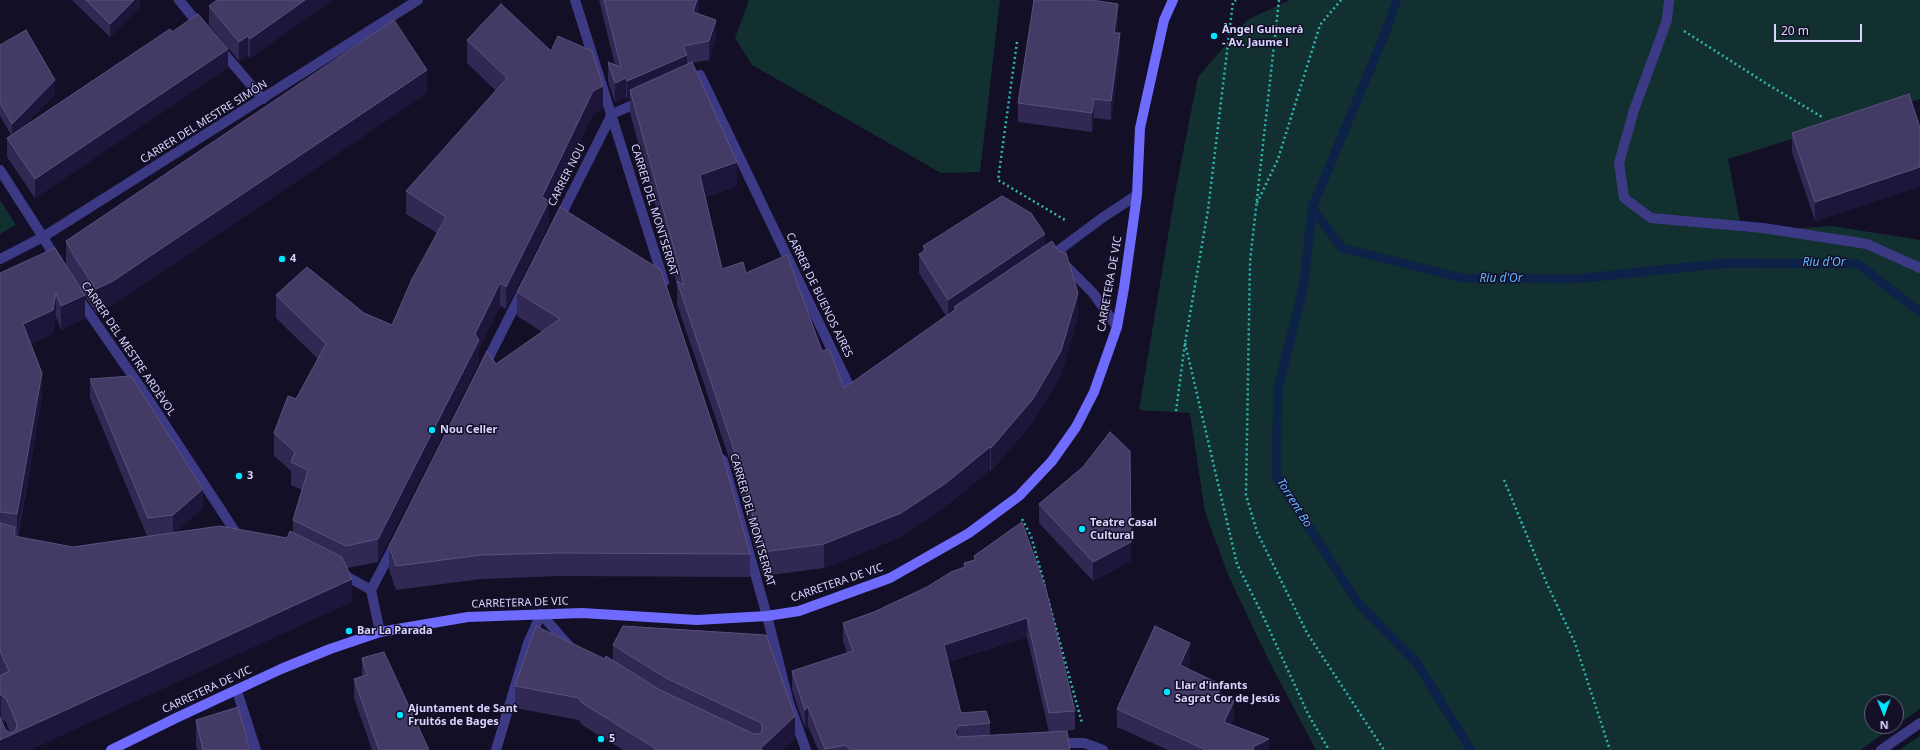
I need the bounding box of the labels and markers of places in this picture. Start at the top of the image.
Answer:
place label: Àngel Guimerà - Av. Jaume l [1222,23,1303,49]
marker: Àngel Guimerà - Av. Jaume l [1209,31,1219,41]
place label: 4 [290,252,296,266]
marker: 4 [277,254,287,264]
place label: Nou Celler [440,423,497,437]
marker: Nou Celler [427,425,437,435]
place label: 3 [247,469,253,483]
marker: 3 [234,471,244,481]
place label: Teatre Casal Cultural [1090,516,1157,542]
marker: Teatre Casal Cultural [1077,524,1087,534]
place label: Bar La Parada [357,624,433,638]
marker: Bar La Parada [344,626,354,636]
place label: Llar d'infants Sagrat Cor de Jesús [1175,679,1280,705]
marker: Llar d'infants Sagrat Cor de Jesús [1162,687,1172,697]
place label: Ajuntament de Sant Fruitós de Bages [408,702,518,728]
marker: Ajuntament de Sant Fruitós de Bages [395,710,405,720]
place label: 5 [609,732,615,746]
marker: 5 [596,734,606,744]

